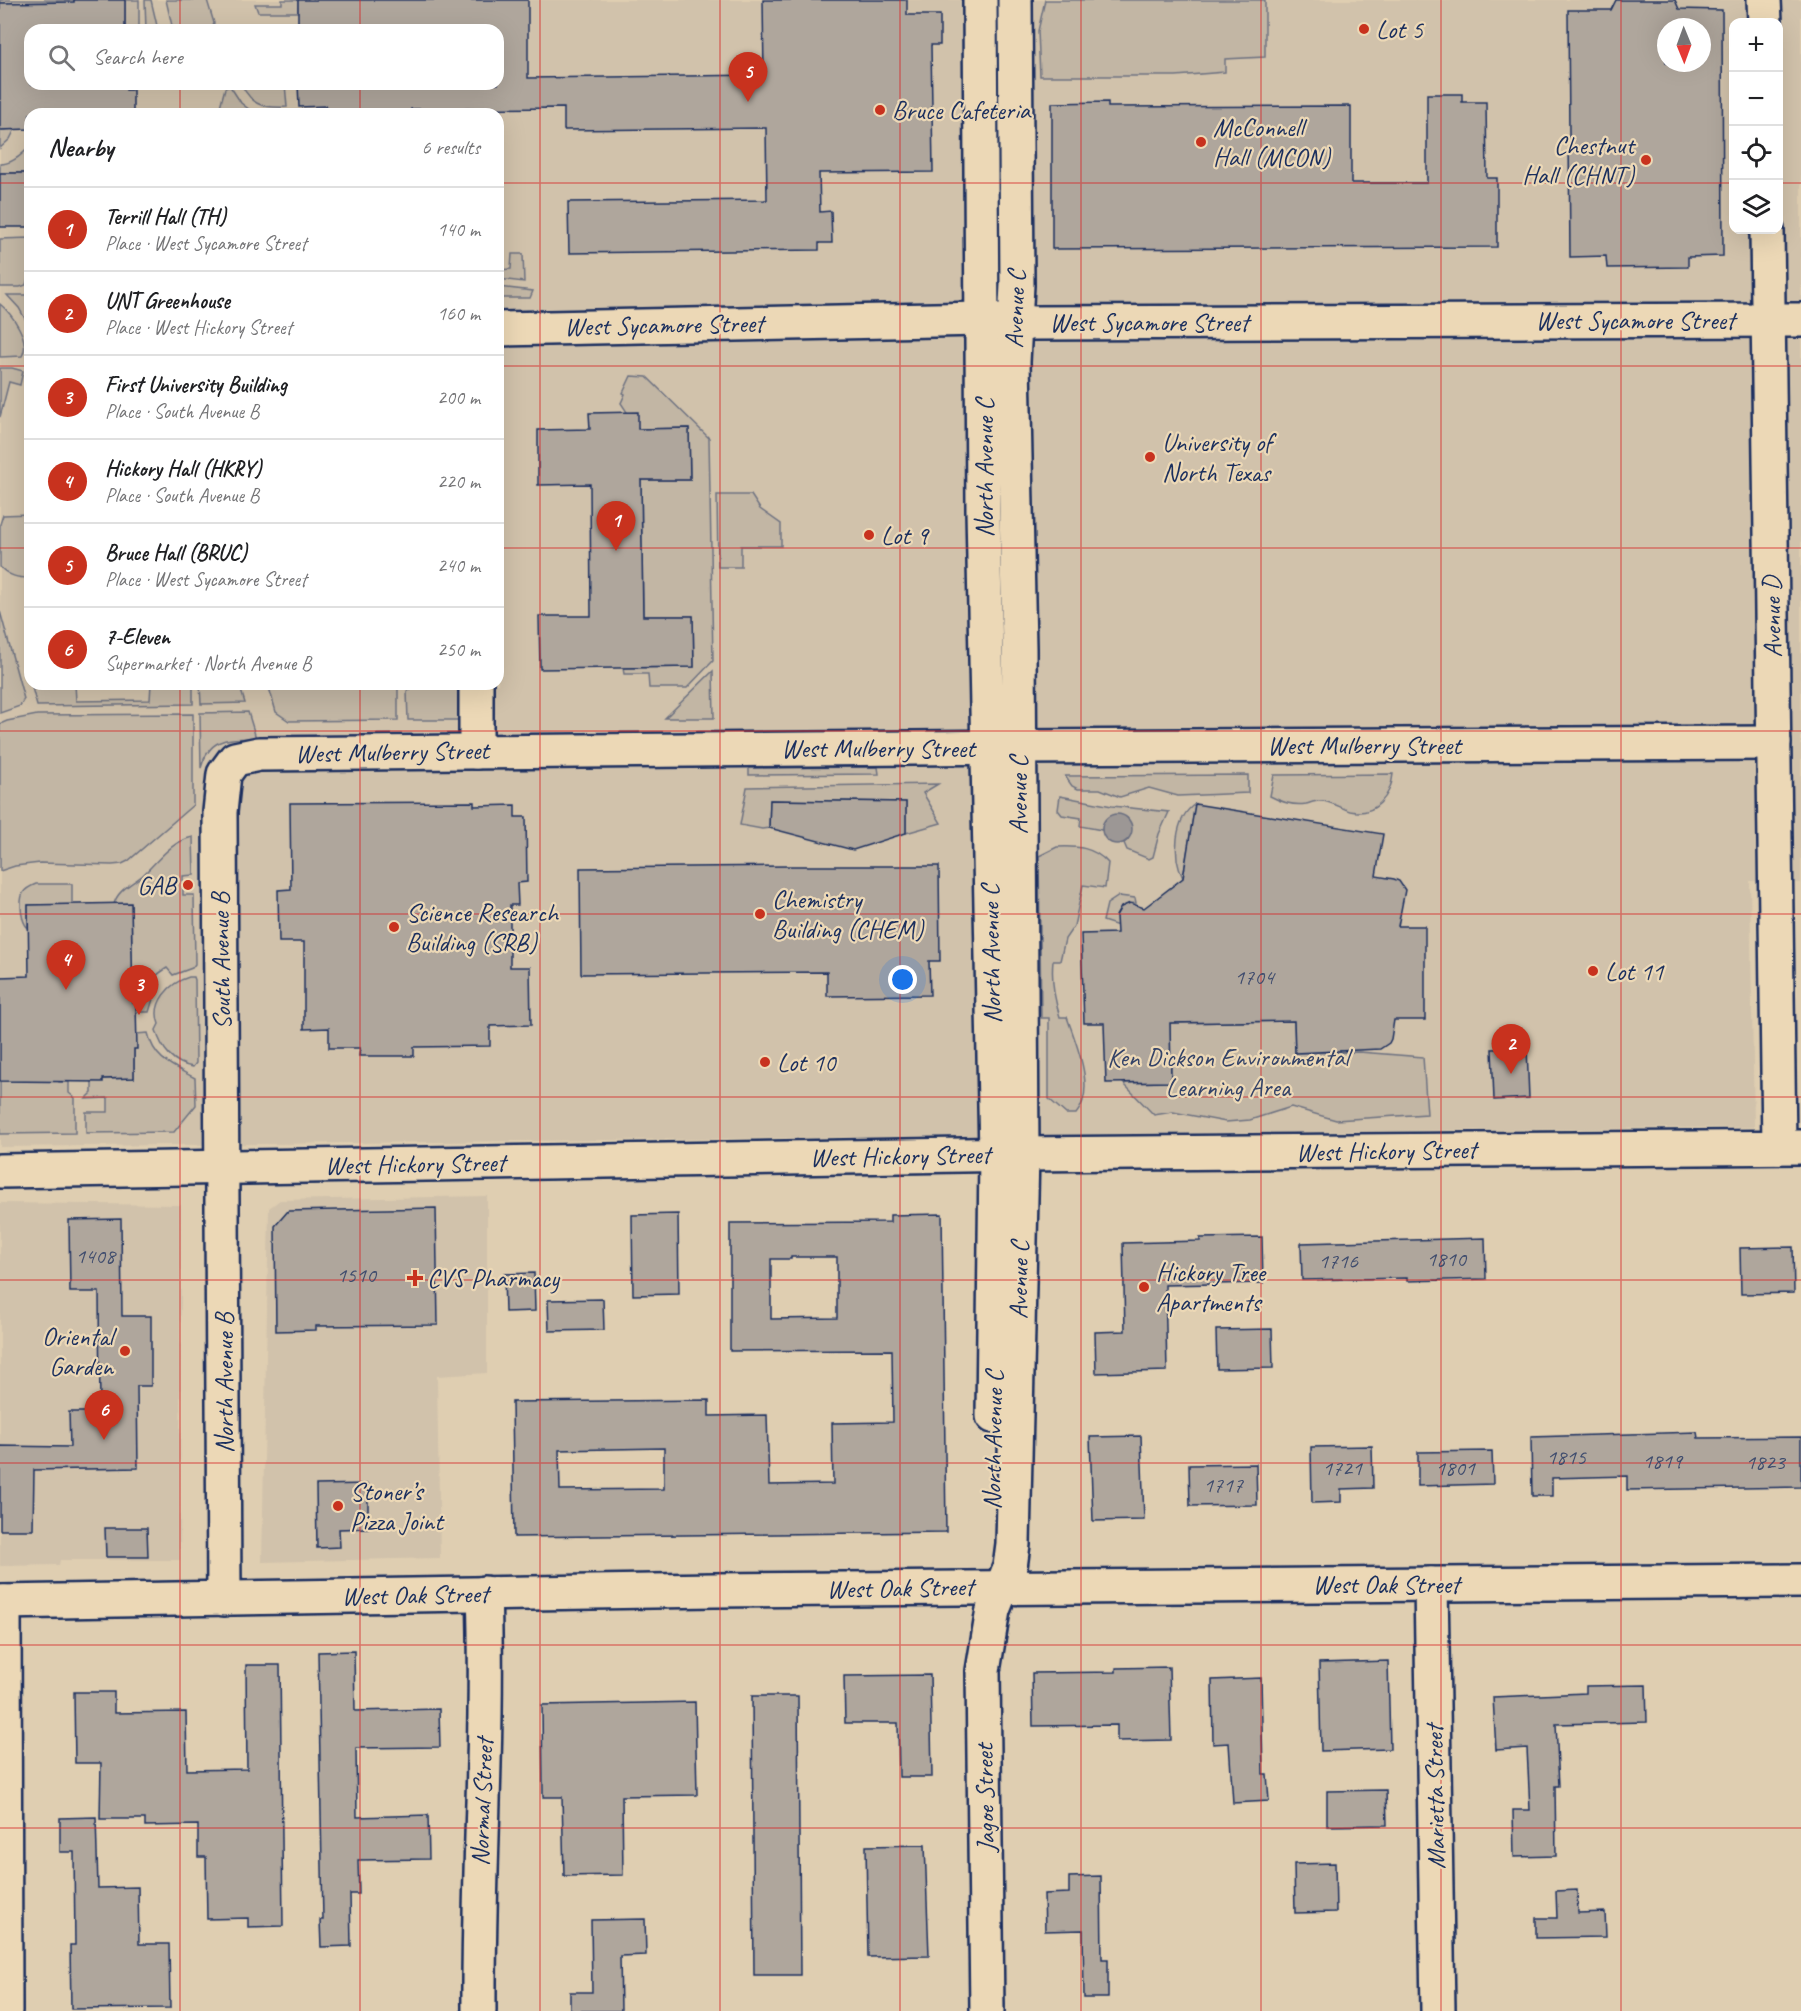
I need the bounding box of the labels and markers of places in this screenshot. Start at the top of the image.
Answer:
place label: Lot 5 [1376,13,1424,46]
marker: Lot 5 [1357,22,1371,36]
pin: 5 [728,52,768,102]
place label: Bruce Cafeteria [892,94,1032,127]
marker: Bruce Cafeteria [873,103,887,117]
place label: McConnell Hall (MCON) [1213,111,1332,174]
place label: Chestnut Hall (CHNT) [1522,129,1636,192]
marker: McConnell Hall (MCON) [1194,135,1208,149]
marker: Chestnut Hall (CHNT) [1639,153,1653,167]
place label: University of North Texas [1162,426,1277,489]
marker: University of North Texas [1143,450,1157,464]
pin: 1 [596,502,636,551]
place label: Lot 9 [881,519,930,552]
marker: Lot 9 [862,528,876,542]
place label: GAB [137,869,178,902]
marker: GAB [181,878,195,892]
place label: Chemistry Building (CHEM) [772,883,925,946]
place label: Science Research Building (SRB) [406,896,560,959]
marker: Chemistry Building (CHEM) [753,907,767,921]
marker: Science Research Building (SRB) [387,920,401,934]
pin: 4 [46,940,86,990]
place label: Lot 11 [1605,955,1665,988]
marker: Lot 11 [1586,964,1600,978]
pin: 3 [120,966,158,1015]
pin: 2 [1492,1024,1530,1074]
place label: Lot 10 [777,1046,838,1079]
marker: Lot 10 [758,1055,772,1069]
place label: Hickory Tree Apartments [1156,1256,1268,1319]
place label: CVS Pharmacy [427,1262,561,1295]
marker: CVS Pharmacy [408,1271,422,1285]
marker: Hickory Tree Apartments [1137,1280,1151,1294]
place label: Oriental Garden [42,1320,118,1383]
marker: Oriental Garden [118,1344,132,1358]
pin: 6 [84,1390,124,1440]
place label: Stoner’s Pizza Joint [350,1475,445,1538]
marker: Stoner’s Pizza Joint [331,1499,345,1513]

